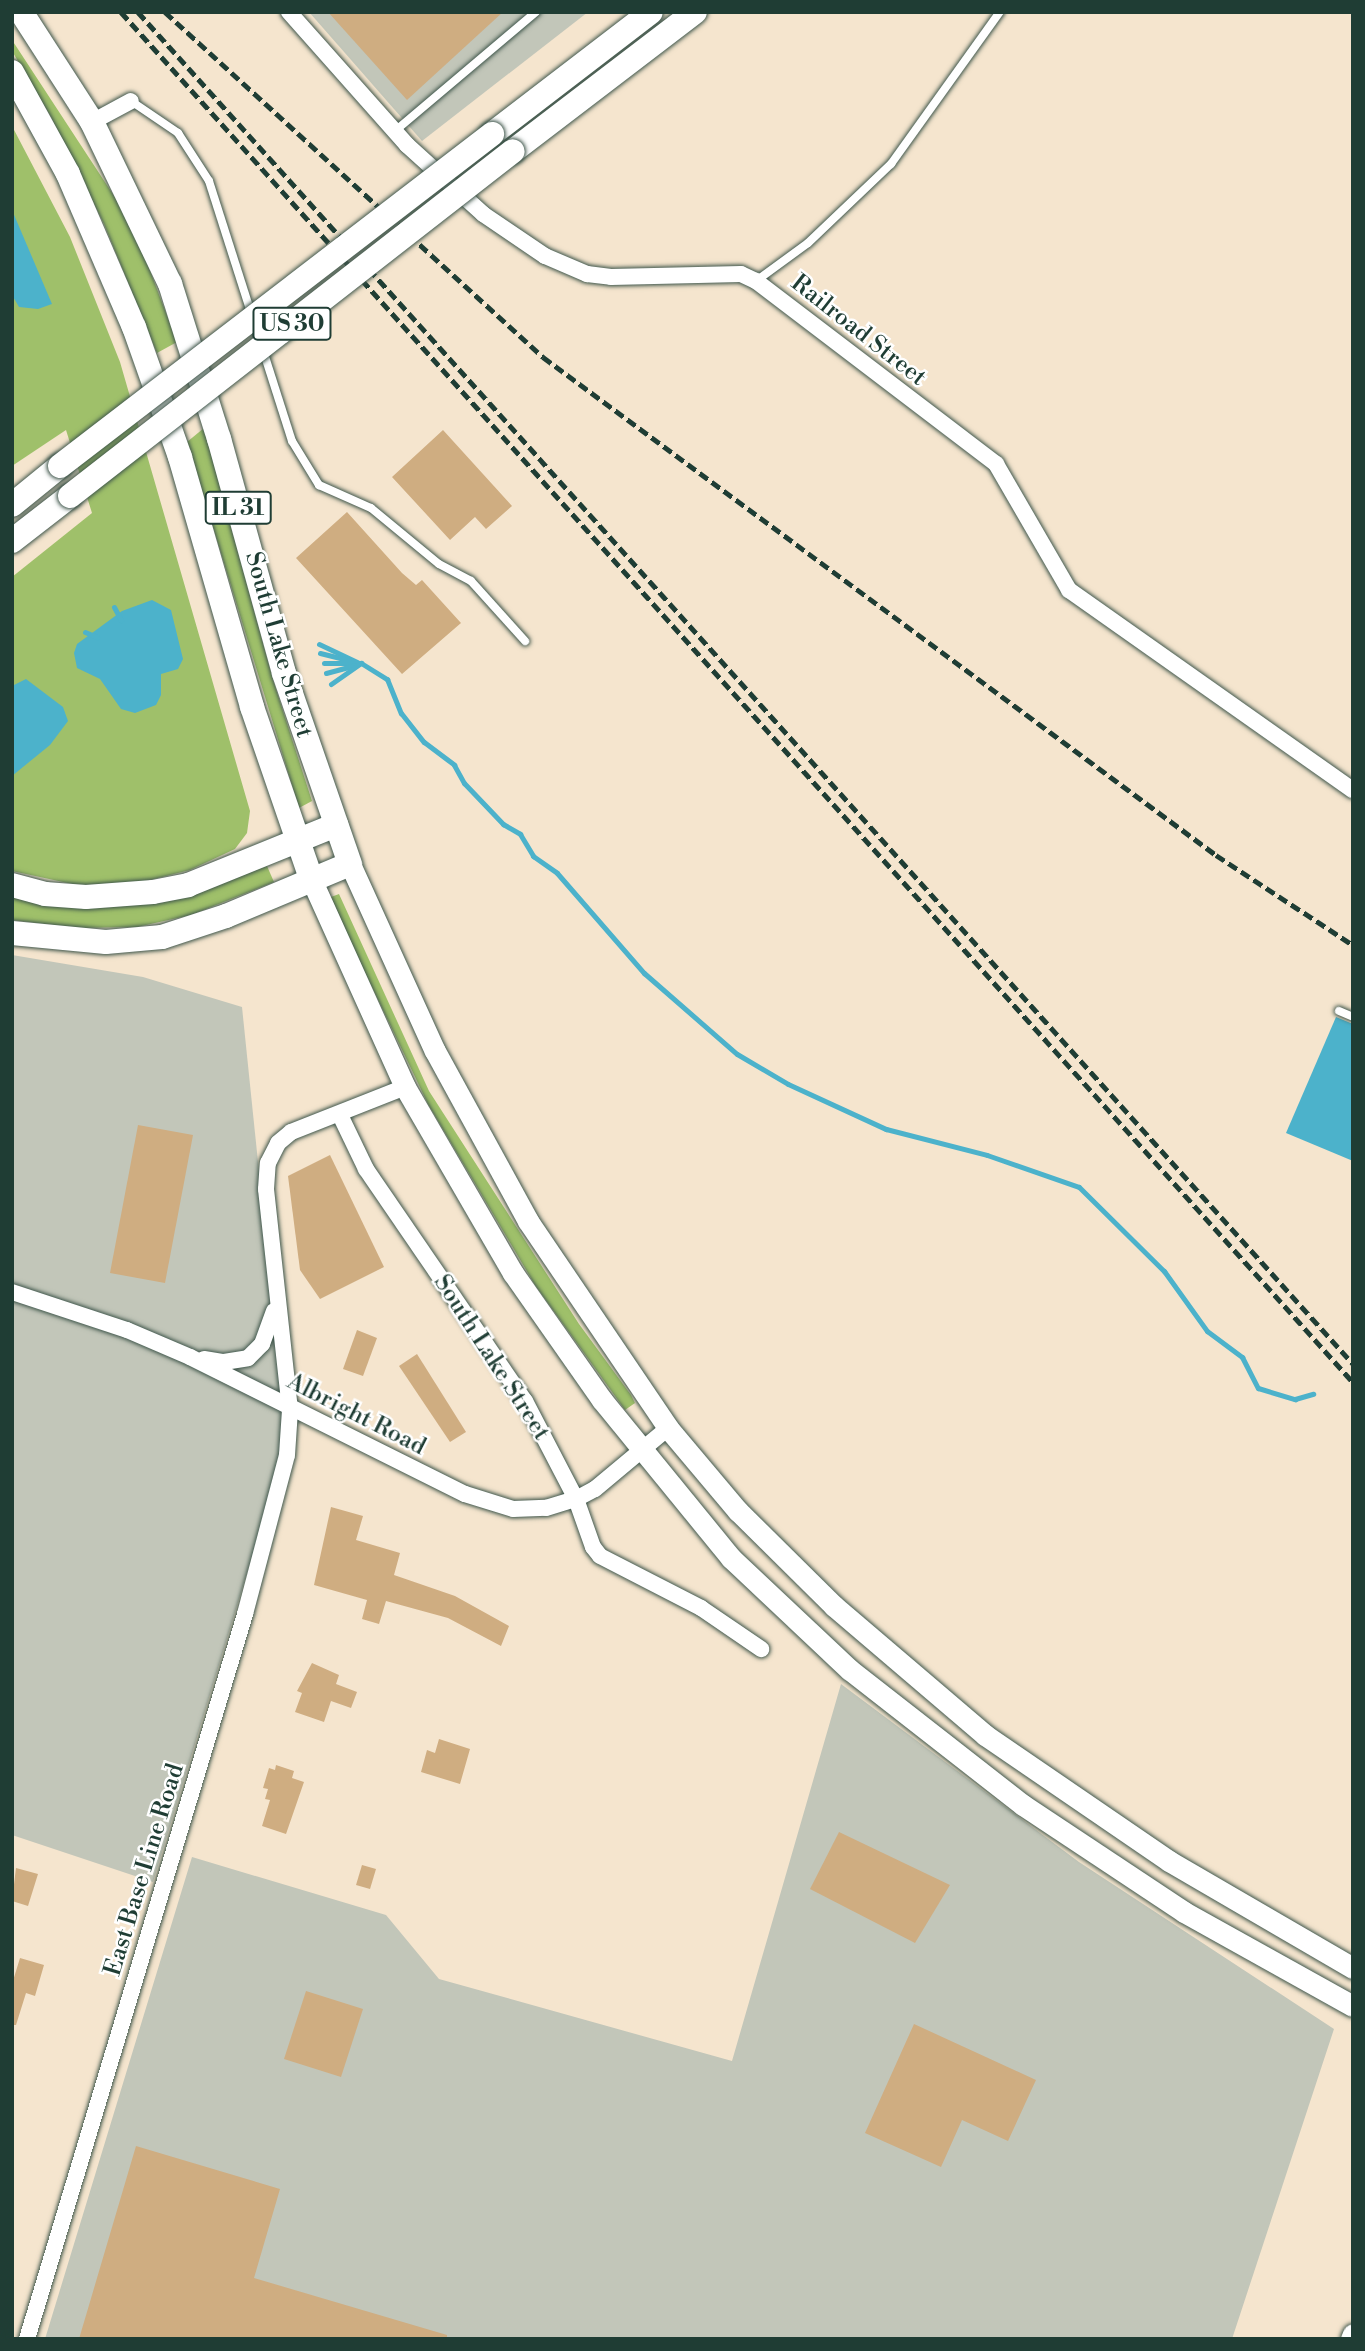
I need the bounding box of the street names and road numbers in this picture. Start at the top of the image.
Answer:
street label: Railroad Street [785,269,931,393]
road number: US 30 [252,304,332,344]
road number: IL 31 [203,488,273,528]
street label: South Lake Street [238,549,318,741]
street label: South Lake Street [427,1270,555,1446]
street label: Albright Road [282,1368,430,1462]
street label: East Base Line Road [99,1760,191,1980]

